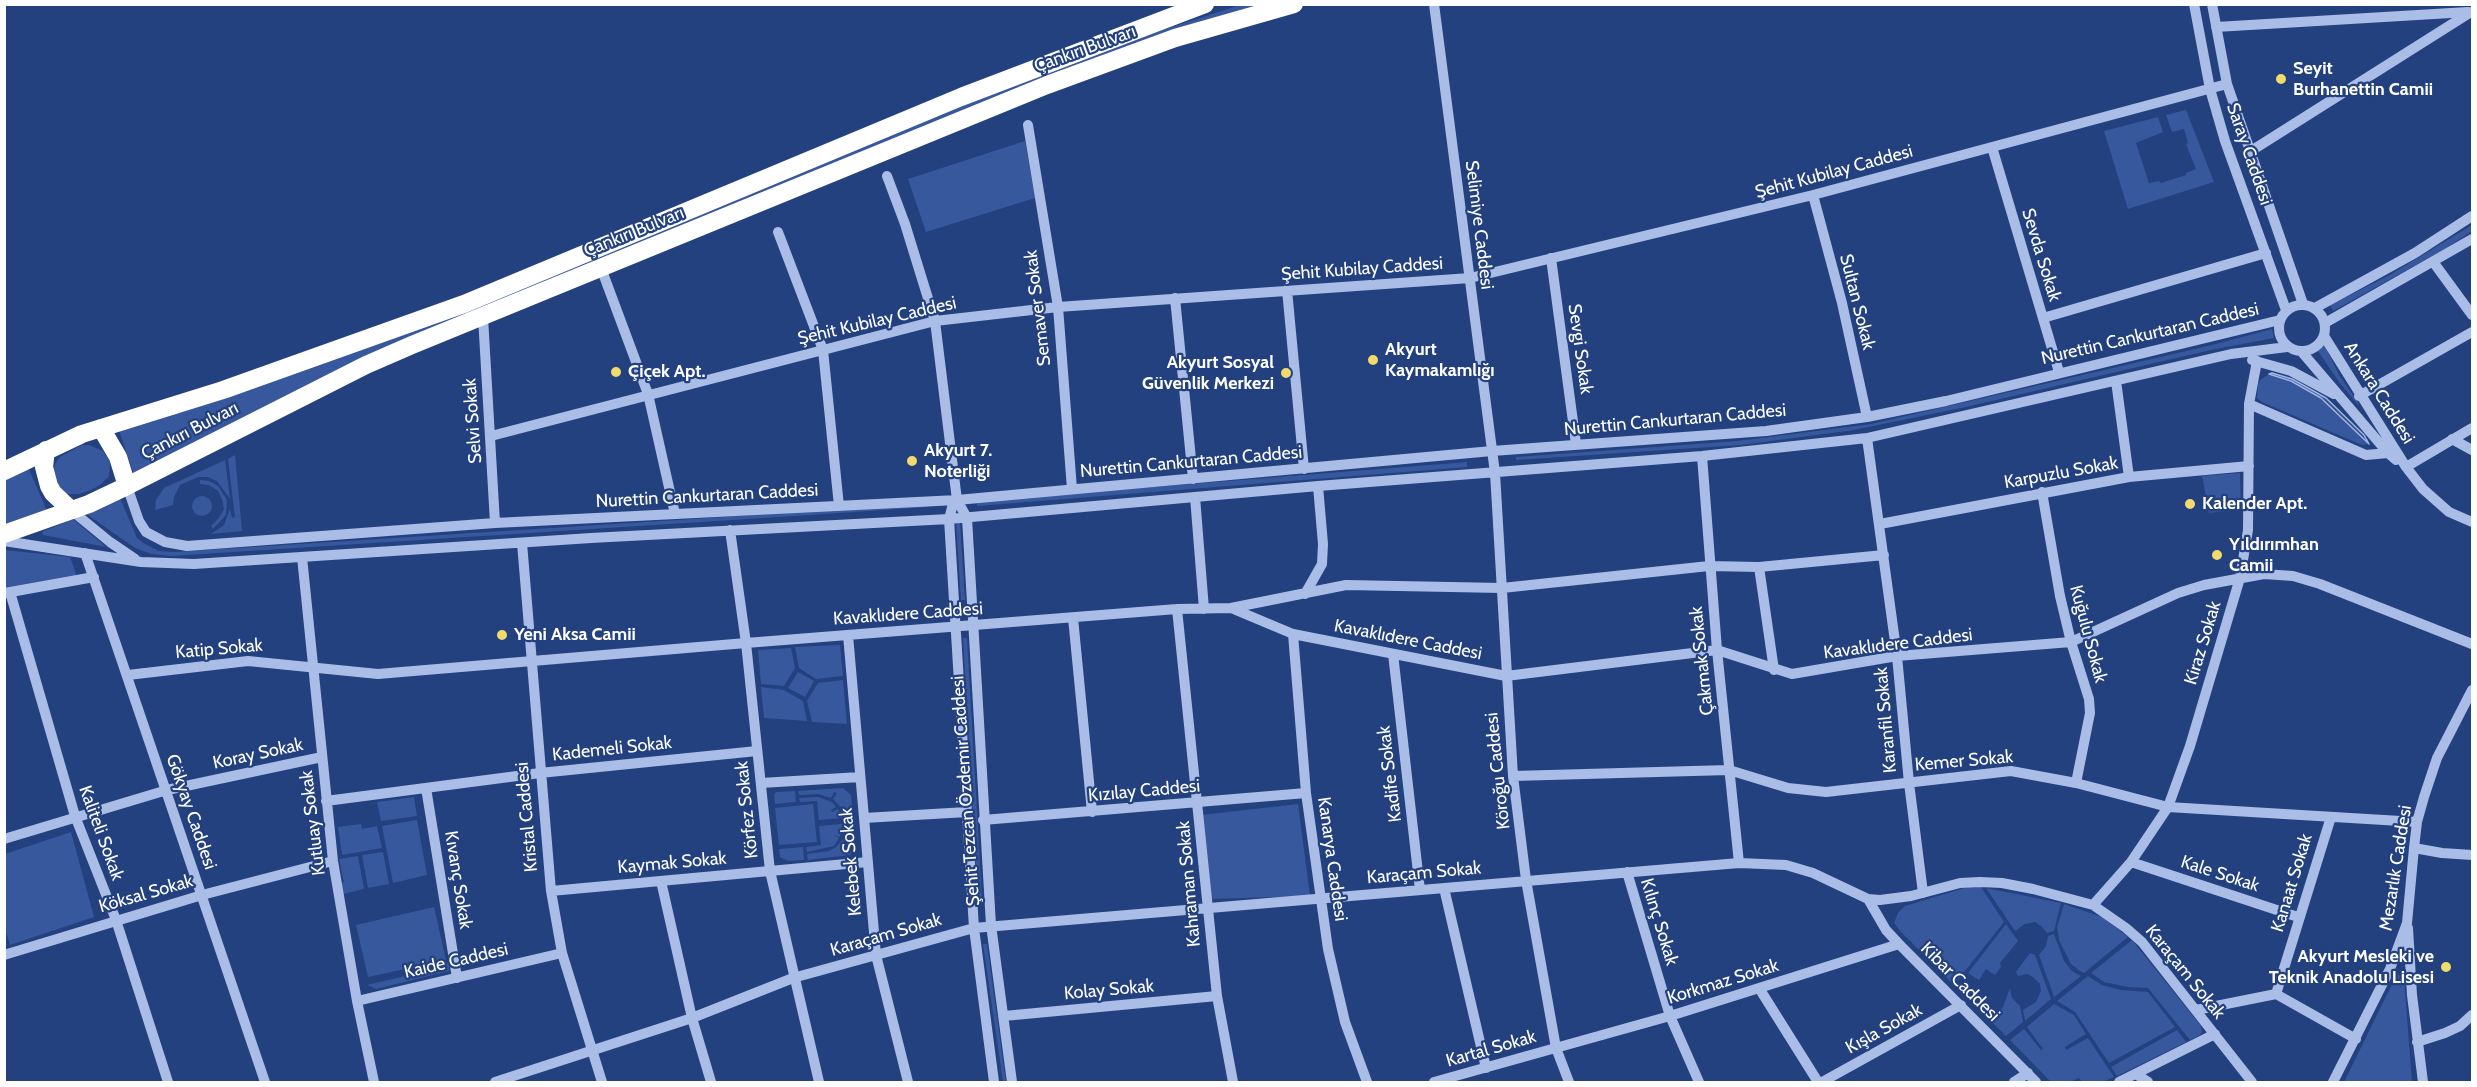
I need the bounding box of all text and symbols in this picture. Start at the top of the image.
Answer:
street label: Çankırı Bulvarı [1031,21,1139,77]
place label: Seyit Burhanettin Camii [2293,58,2433,100]
marker: Seyit Burhanettin Camii [2274,72,2288,86]
street label: Saray Caddesi [2221,100,2277,208]
street label: Şehit Kubilay Caddesi [1753,141,1915,203]
street label: Selimiye Caddesi [1460,159,1498,291]
street label: Çankırı Bulvarı [581,202,687,262]
street label: Sevda Sokak [2017,206,2065,304]
street label: Semaver Sokak [1020,249,1056,367]
street label: Sultan Sokak [1835,252,1879,352]
street label: Şehit Kubilay Caddesi [1280,253,1444,285]
street label: Şehit Kubilay Caddesi [796,292,958,350]
street label: Nurettin Cankurtaran Caddesi [2039,298,2261,370]
street label: Sevgi Sokak [1563,303,1597,395]
street label: Ankara Caddesi [2339,338,2419,448]
place label: Akyurt Kaymakamlığı [1385,339,1495,382]
place label: Akyurt Sosyal Güvenlik Merkezi [1142,352,1274,394]
marker: Akyurt Kaymakamlığı [1366,353,1380,367]
place label: Çiçek Apt. [628,361,705,383]
marker: Çiçek Apt. [609,365,623,379]
marker: Akyurt Sosyal Güvenlik Merkezi [1279,366,1293,380]
street label: Selvi Sokak [459,378,487,464]
street label: Çankırı Bulvarı [138,397,242,465]
street label: Nurettin Cankurtaran Caddesi [1563,400,1787,440]
place label: Akyurt 7. Noterliği [924,440,992,482]
street label: Nurettin Cankurtaran Caddesi [1079,442,1303,482]
street label: Karpuzlu Sokak [2002,452,2120,494]
marker: Akyurt 7. Noterliği [905,454,919,468]
street label: Nurettin Cankurtaran Caddesi [595,479,819,513]
place label: Kalender Apt. [2202,493,2307,515]
marker: Kalender Apt. [2183,497,2197,511]
place label: Yıldırımhan Camii [2229,534,2319,576]
marker: Yıldırımhan Camii [2210,548,2224,562]
street label: Kuğulu Sokak [2065,583,2111,685]
street label: Kavaklıdere Caddesi [832,598,984,630]
street label: Kiraz Sokak [2180,599,2226,687]
street label: Çakmak Sokak [1686,605,1718,717]
street label: Kavaklıdere Caddesi [1332,615,1484,665]
place label: Yeni Aksa Camii [514,624,636,646]
street label: Kavaklıdere Caddesi [1822,624,1974,664]
marker: Yeni Aksa Camii [495,628,509,642]
street label: Katip Sokak [174,634,264,664]
street label: Karanfil Sokak [1871,666,1901,774]
street label: Şehit Tezcan Özdemir Caddesi [947,675,985,907]
street label: Köroğu Caddesi [1481,711,1515,831]
street label: Kadife Sokak [1373,725,1407,823]
street label: Kademeli Sokak [551,732,673,766]
street label: Koray Sokak [211,734,305,774]
street label: Kemer Sokak [1914,746,2014,776]
street label: Gökyay Caddesi [161,751,221,873]
street label: Körfez Sokak [731,760,763,860]
street label: Kristal Caddesi [511,761,543,873]
street label: Kutluay Sokak [296,769,330,877]
street label: Kızılay Caddesi [1087,775,1201,807]
street label: Kaliteli Sokak [74,783,128,883]
street label: Kanarya Caddesi [1313,796,1351,922]
street label: Mezarlık Caddesi [2375,804,2417,932]
street label: Kelebek Sokak [836,807,866,917]
street label: Kahraman Sokak [1173,820,1205,948]
street label: Kıvanç Sokak [440,829,476,931]
street label: Kanaat Sokak [2267,831,2317,935]
street label: Kaymak Sokak [617,847,727,879]
street label: Kale Sokak [2178,851,2262,897]
street label: Karaçam Sokak [1366,857,1482,889]
street label: Köksal Sokak [96,870,196,918]
street label: Kılınç Sokak [1636,876,1682,968]
street label: Karaçam Sokak [828,909,944,961]
street label: Karaçam Sokak [2140,921,2230,1023]
street label: Kibar Caddesi [1916,938,2004,1026]
street label: Kaide Caddesi [402,939,510,983]
place label: Akyurt Mesleki ve Teknik Anadolu Lisesi [2269,946,2434,988]
street label: Korkmaz Sokak [1665,955,1781,1009]
marker: Akyurt Mesleki ve Teknik Anadolu Lisesi [2439,960,2453,974]
street label: Kolay Sokak [1063,975,1155,1005]
street label: Kışla Sokak [1842,999,1926,1059]
street label: Kartal Sokak [1444,1026,1538,1072]

